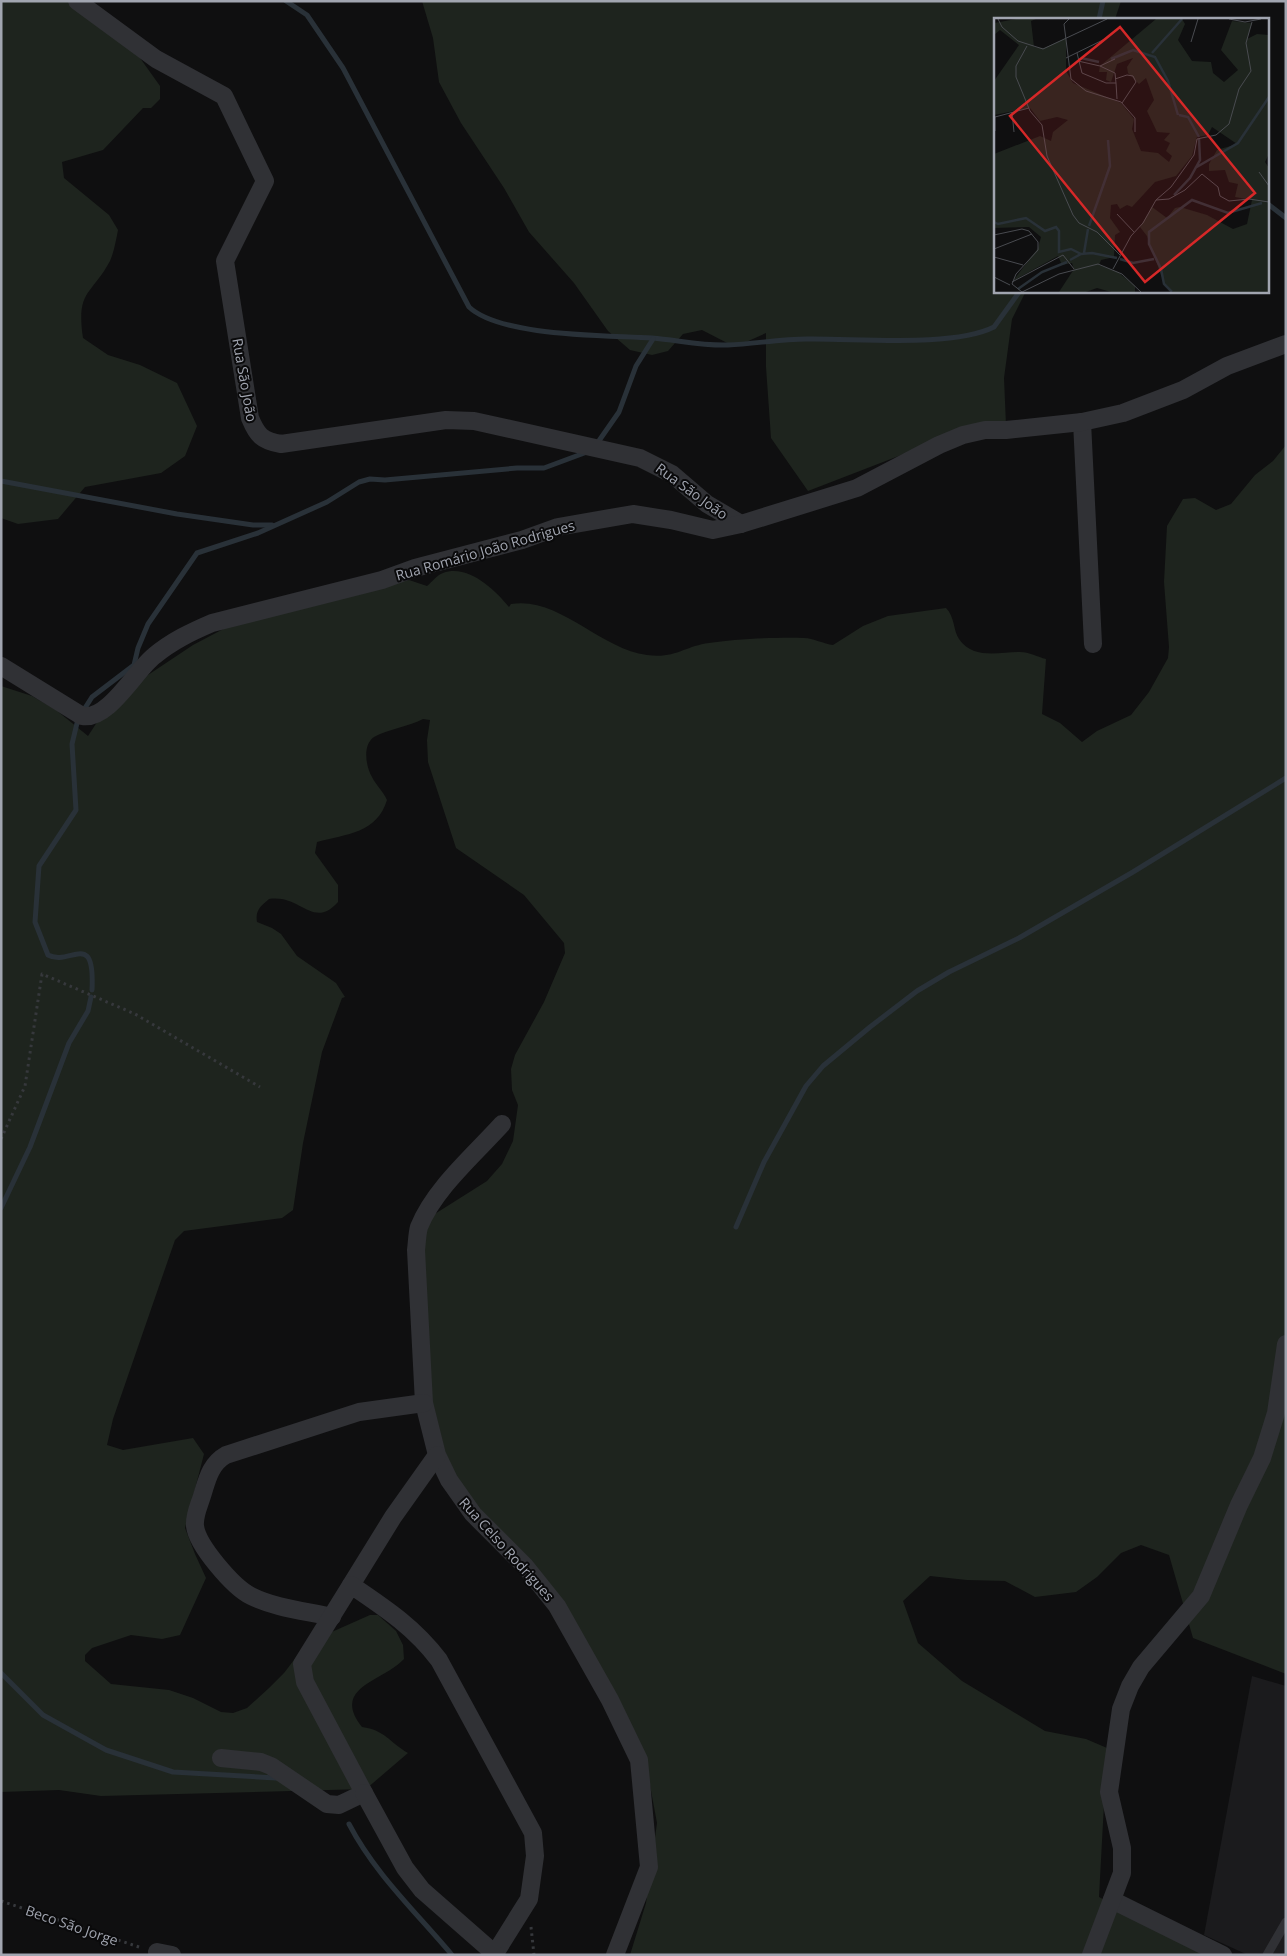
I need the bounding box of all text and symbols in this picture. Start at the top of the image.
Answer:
inset map [994,18,1270,292]
street label: Rua São João [228,337,262,423]
street label: Rua São João [652,458,732,524]
street label: Rua Romário João Rodrigues [393,515,577,585]
street label: Rua Celso Rodrigues [455,1493,559,1605]
street label: Beco São Jorge [23,1900,121,1950]

